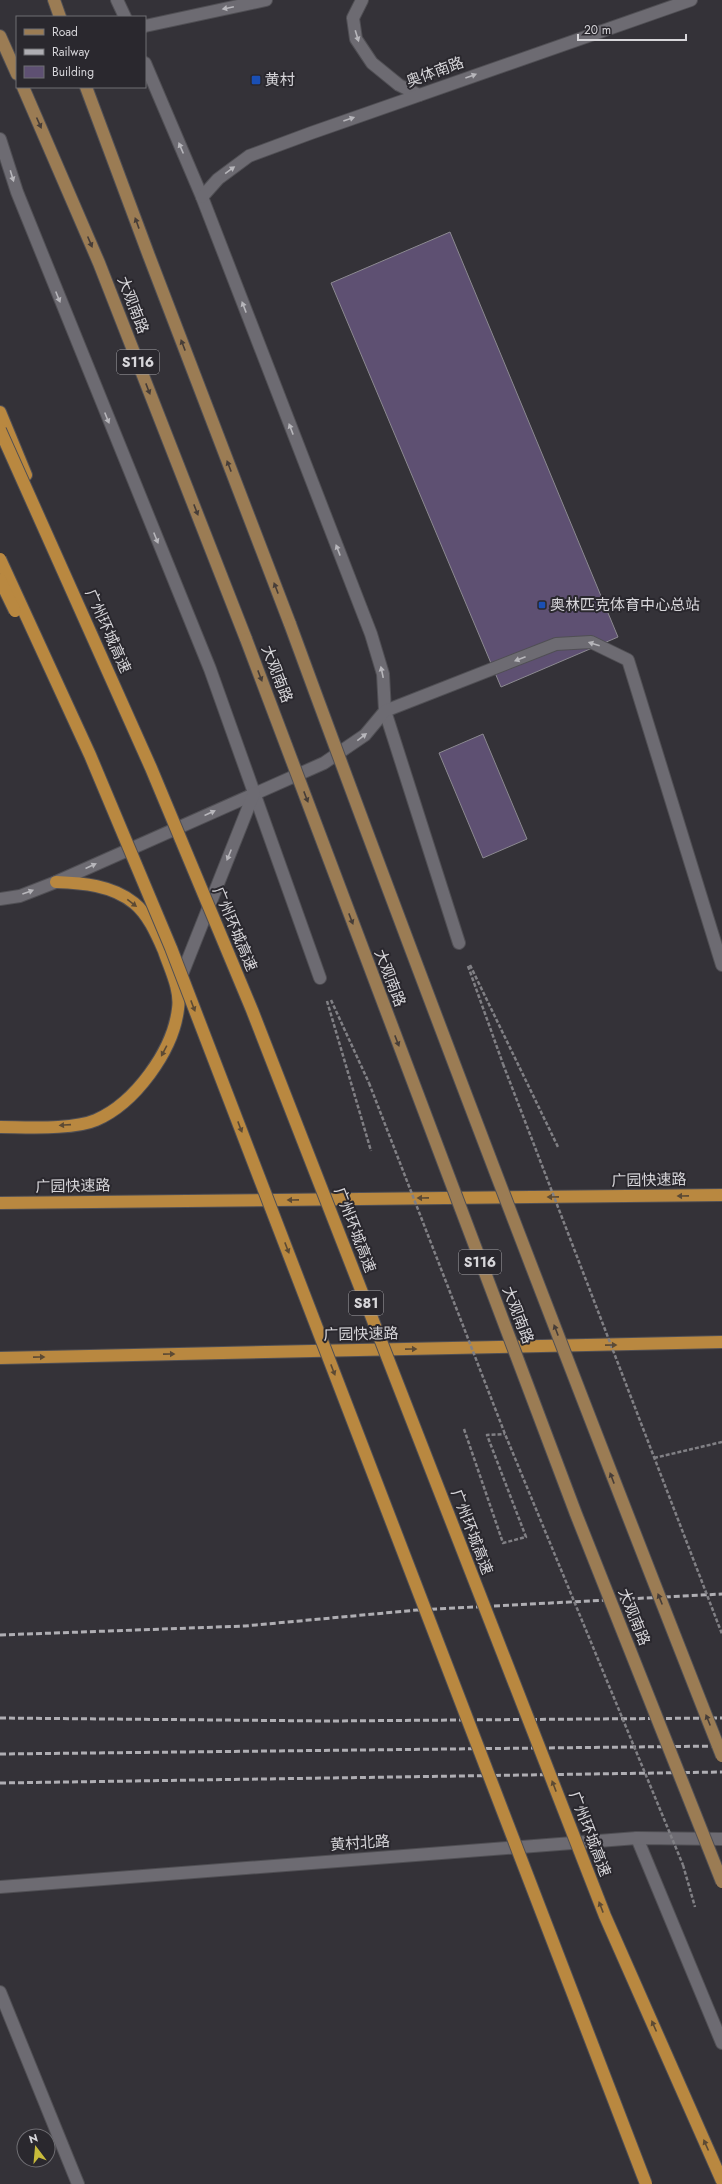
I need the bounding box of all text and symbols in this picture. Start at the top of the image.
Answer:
one-way arrow [222,6,234,12]
legend [16,16,146,88]
scale bar [578,16,686,42]
text: 20 m [584,21,611,39]
text: Road [52,23,78,41]
one-way arrow [354,31,360,43]
text: Railway [52,43,90,61]
street label: 奥体南路 [403,51,467,93]
text: Building [52,63,94,81]
place label: 黄村 [265,69,295,91]
one-way arrow [466,73,478,79]
marker: 黄村 [250,74,262,86]
one-way arrow [343,116,355,122]
one-way arrow [36,117,42,128]
one-way arrow [178,142,184,154]
one-way arrow [224,166,235,174]
one-way arrow [9,170,15,182]
one-way arrow [133,217,139,229]
one-way arrow [87,237,93,248]
street label: 大观南路 [112,273,154,337]
one-way arrow [56,292,62,304]
one-way arrow [241,301,247,313]
one-way arrow [179,338,185,350]
road number: S116 [117,350,159,374]
one-way arrow [146,384,152,396]
one-way arrow [104,412,110,423]
one-way arrow [288,422,294,434]
one-way arrow [226,460,232,472]
one-way arrow [193,505,199,517]
one-way arrow [154,533,160,545]
one-way arrow [335,543,341,555]
one-way arrow [272,581,278,593]
street label: 广州环城高速 [80,585,136,677]
place label: 奥林匹克体育中心总站 [550,594,700,616]
marker: 奥林匹克体育中心总站 [537,600,547,610]
one-way arrow [587,641,599,647]
street label: 大观南路 [256,642,298,706]
one-way arrow [513,656,525,662]
one-way arrow [378,666,384,678]
one-way arrow [257,670,263,682]
one-way arrow [357,732,368,741]
one-way arrow [303,792,309,804]
one-way arrow [204,810,215,816]
one-way arrow [225,850,231,862]
one-way arrow [86,863,97,869]
street label: 广州环城高速 [207,883,263,975]
one-way arrow [23,889,35,895]
one-way arrow [127,899,137,907]
one-way arrow [349,914,355,926]
street label: 大观南路 [369,946,411,1010]
one-way arrow [191,1000,197,1012]
one-way arrow [394,1035,400,1047]
one-way arrow [160,1045,167,1057]
one-way arrow [237,1121,243,1133]
one-way arrow [59,1122,72,1129]
street label: 广园快速路 [611,1168,687,1192]
street label: 广园快速路 [35,1174,111,1198]
street label: 广州环城高速 [329,1184,381,1276]
one-way arrow [677,1192,689,1199]
one-way arrow [546,1194,559,1200]
one-way arrow [417,1195,429,1202]
one-way arrow [286,1197,299,1203]
one-way arrow [284,1243,290,1255]
road number: S116 [459,1250,501,1274]
street label: 大观南路 [497,1283,539,1347]
road number: S81 [349,1291,383,1315]
street label: 广园快速路 [323,1322,399,1346]
one-way arrow [552,1324,558,1336]
one-way arrow [605,1342,618,1348]
one-way arrow [405,1346,418,1352]
one-way arrow [163,1351,176,1357]
one-way arrow [33,1354,46,1360]
one-way arrow [331,1364,337,1376]
one-way arrow [609,1471,615,1483]
street label: 广州环城高速 [446,1486,498,1578]
street label: 大观南路 [613,1585,655,1649]
one-way arrow [657,1593,663,1604]
one-way arrow [704,1713,710,1725]
one-way arrow [551,1779,557,1791]
street label: 广州环城高速 [564,1788,616,1880]
street label: 黄村北路 [329,1830,391,1856]
one-way arrow [598,1901,604,1913]
one-way arrow [650,2020,657,2032]
north arrow [16,2128,56,2168]
text: N [27,2129,40,2147]
one-way arrow [703,2139,709,2151]

